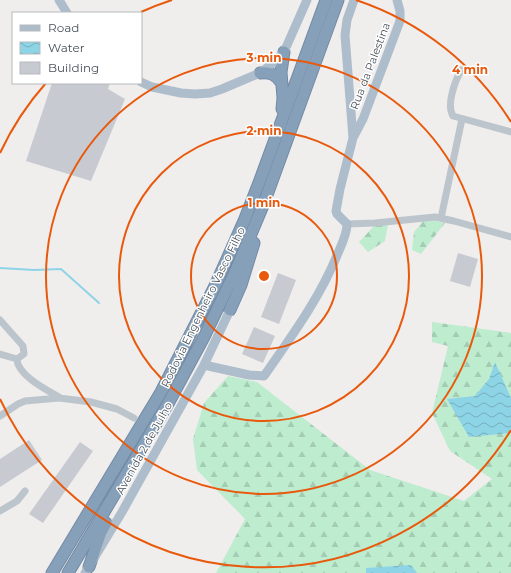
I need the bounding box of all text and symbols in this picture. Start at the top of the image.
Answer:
legend [12,12,142,84]
text: Road [48,20,79,35]
street label: Rua da Palestina [347,21,393,111]
text: Water [48,40,85,55]
text: 3 min [246,50,282,65]
text: Building [48,60,99,75]
text: 4 min [452,62,488,77]
text: 2 min [247,123,281,138]
text: 1 min [248,195,280,210]
street label: Rodovia Engenheiro Vasco Filho [158,224,248,390]
centre of rings [257,269,271,283]
street label: Avenida 2 de Julho [113,399,175,497]

